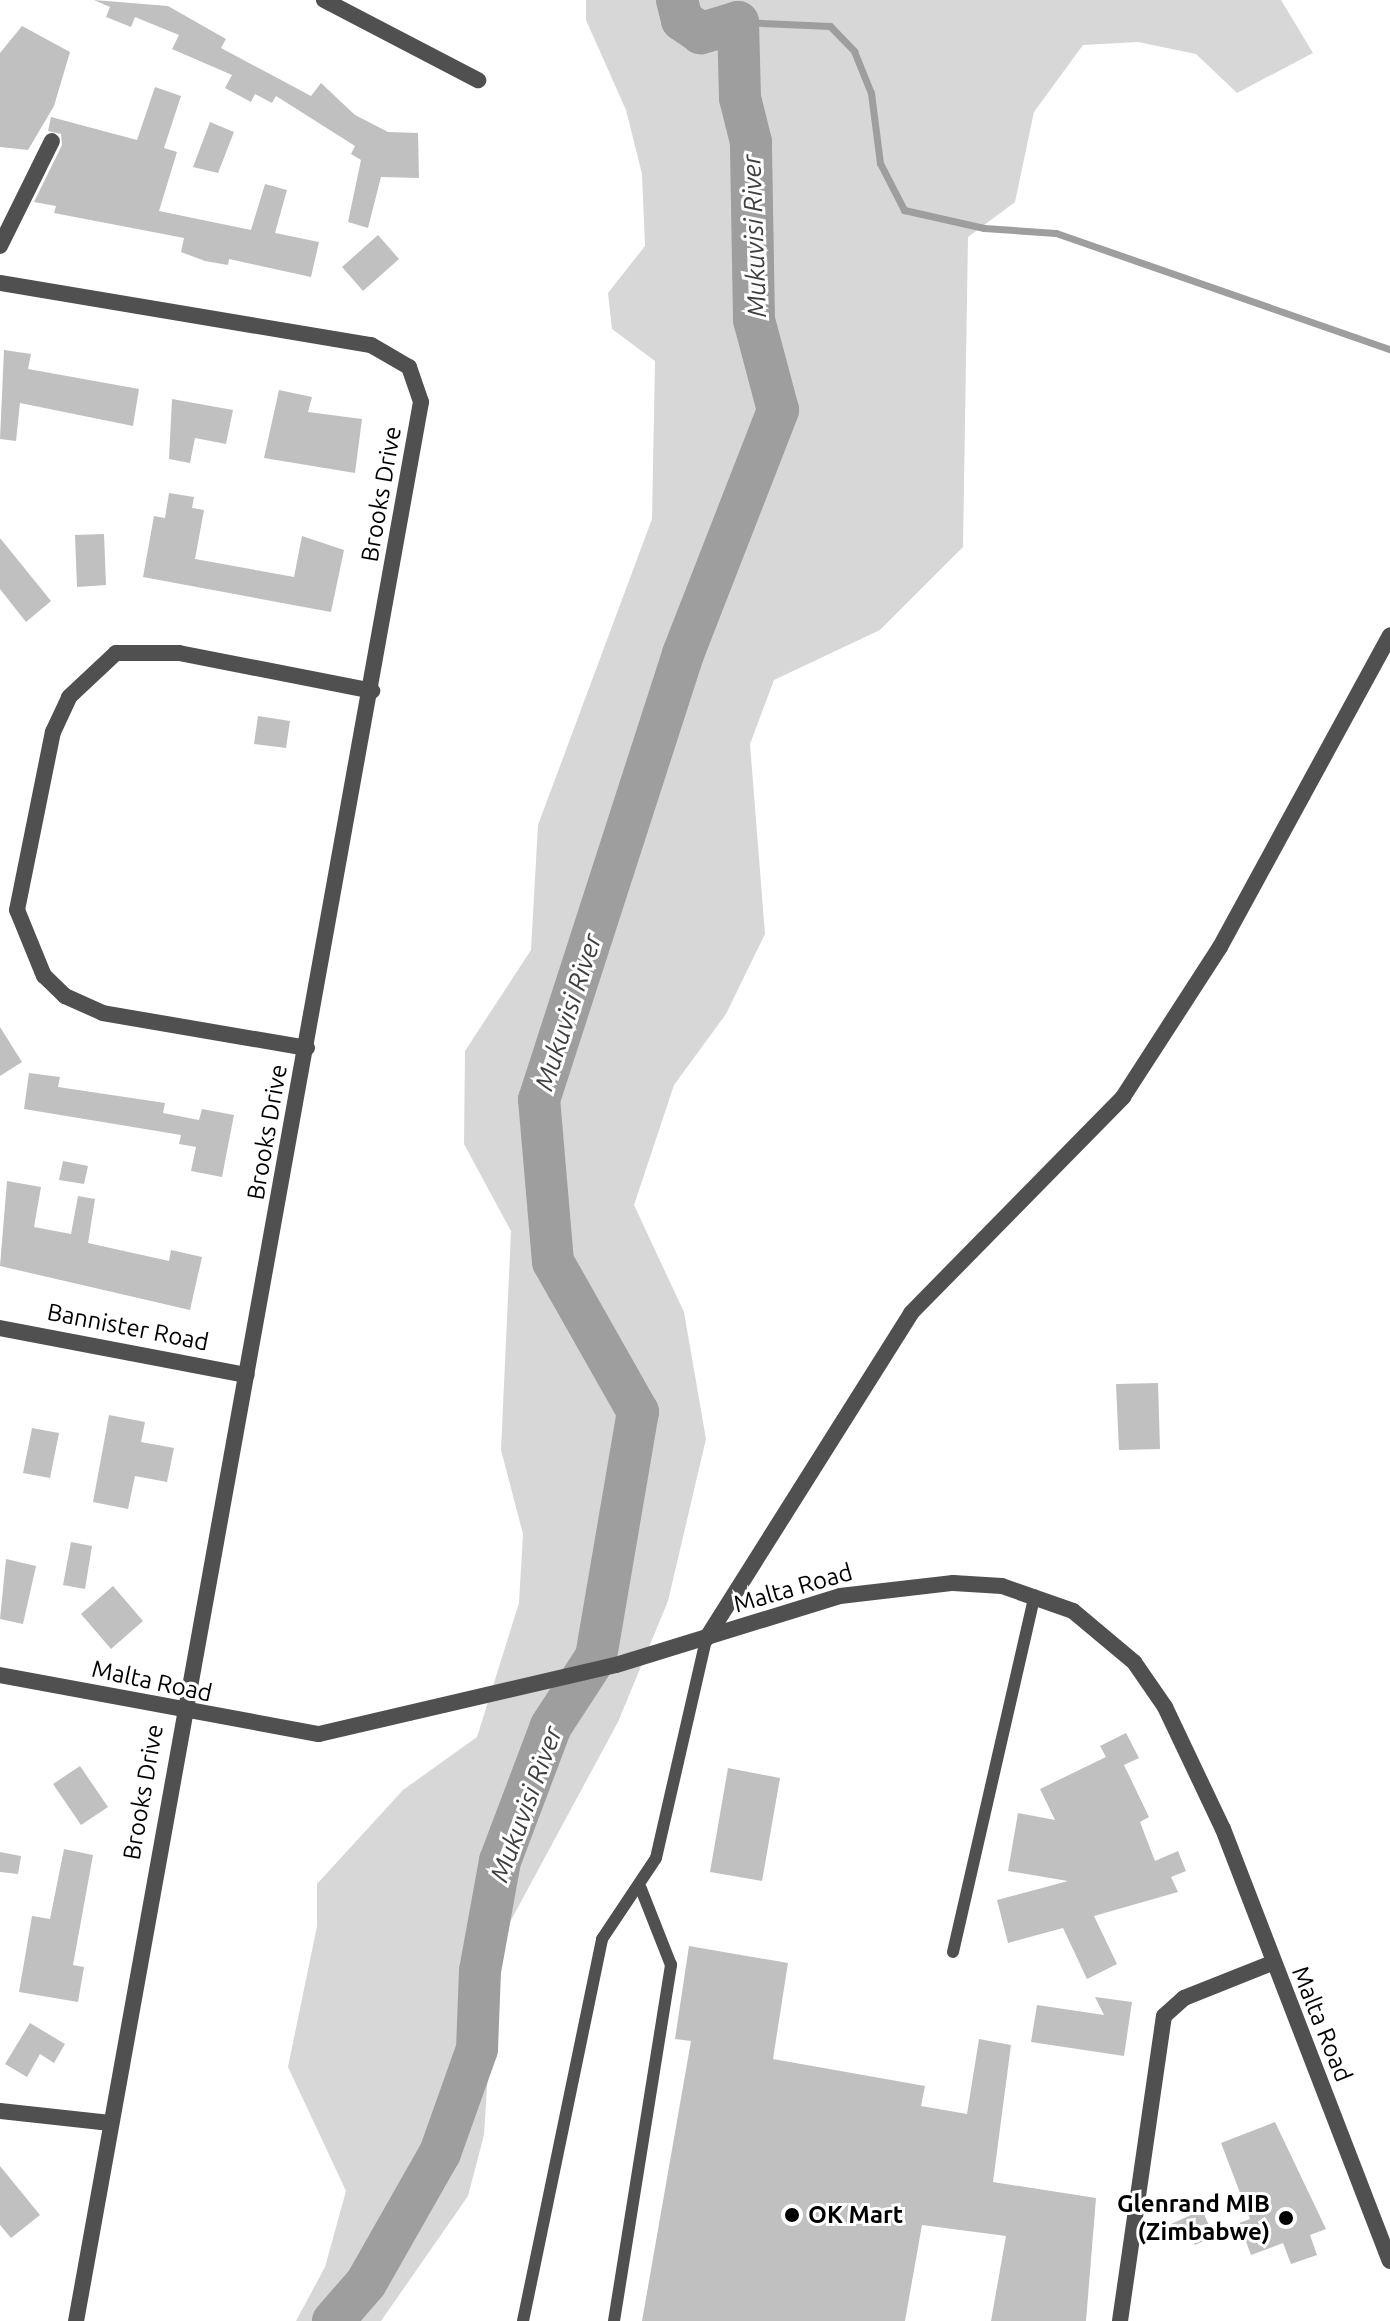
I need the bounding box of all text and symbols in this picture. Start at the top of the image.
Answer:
water label: Mukuvisi River [736,154,772,318]
street label: Brooks Drive [355,424,407,564]
water label: Mukuvisi River [528,930,608,1094]
street label: Brooks Drive [241,1062,293,1202]
street label: Bannister Road [45,1297,211,1357]
street label: Malta Road [730,1557,856,1619]
street label: Malta Road [89,1654,215,1708]
street label: Brooks Drive [117,1722,169,1862]
water label: Mukuvisi River [483,1722,569,1886]
street label: Malta Road [1286,1962,1358,2086]
place label: Glenrand MIB (Zimbabwe) [1117,2190,1270,2246]
place label: OK Mart [808,2201,903,2229]
marker: OK Mart [783,2206,801,2224]
marker: Glenrand MIB (Zimbabwe) [1277,2209,1295,2227]

